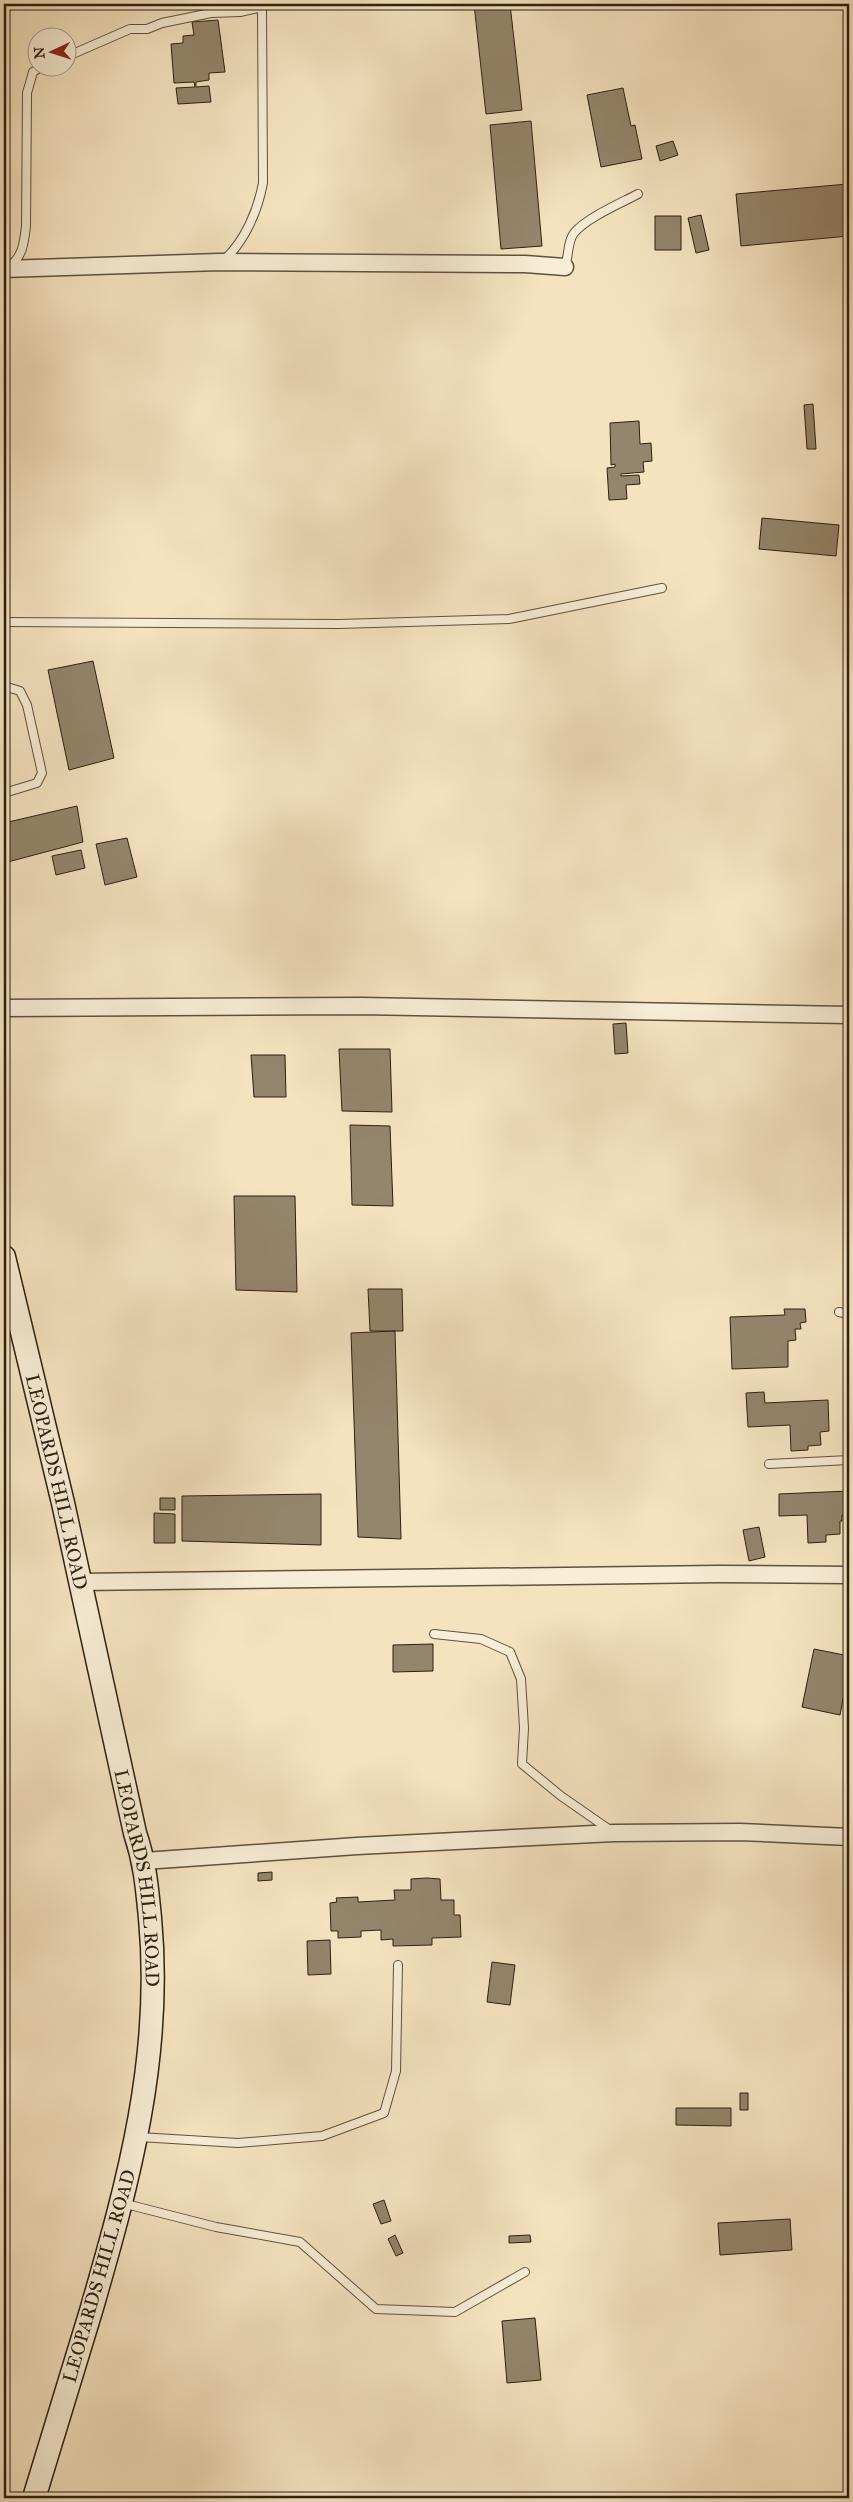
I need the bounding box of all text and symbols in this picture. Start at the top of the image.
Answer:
north arrow [28,28,78,78]
text: N [31,46,48,59]
street label: LEOPARDS HILL ROAD [21,1372,93,1592]
street label: LEOPARDS HILL ROAD [110,1767,164,1987]
street label: LEOPARDS HILL ROAD [58,2167,140,2385]

